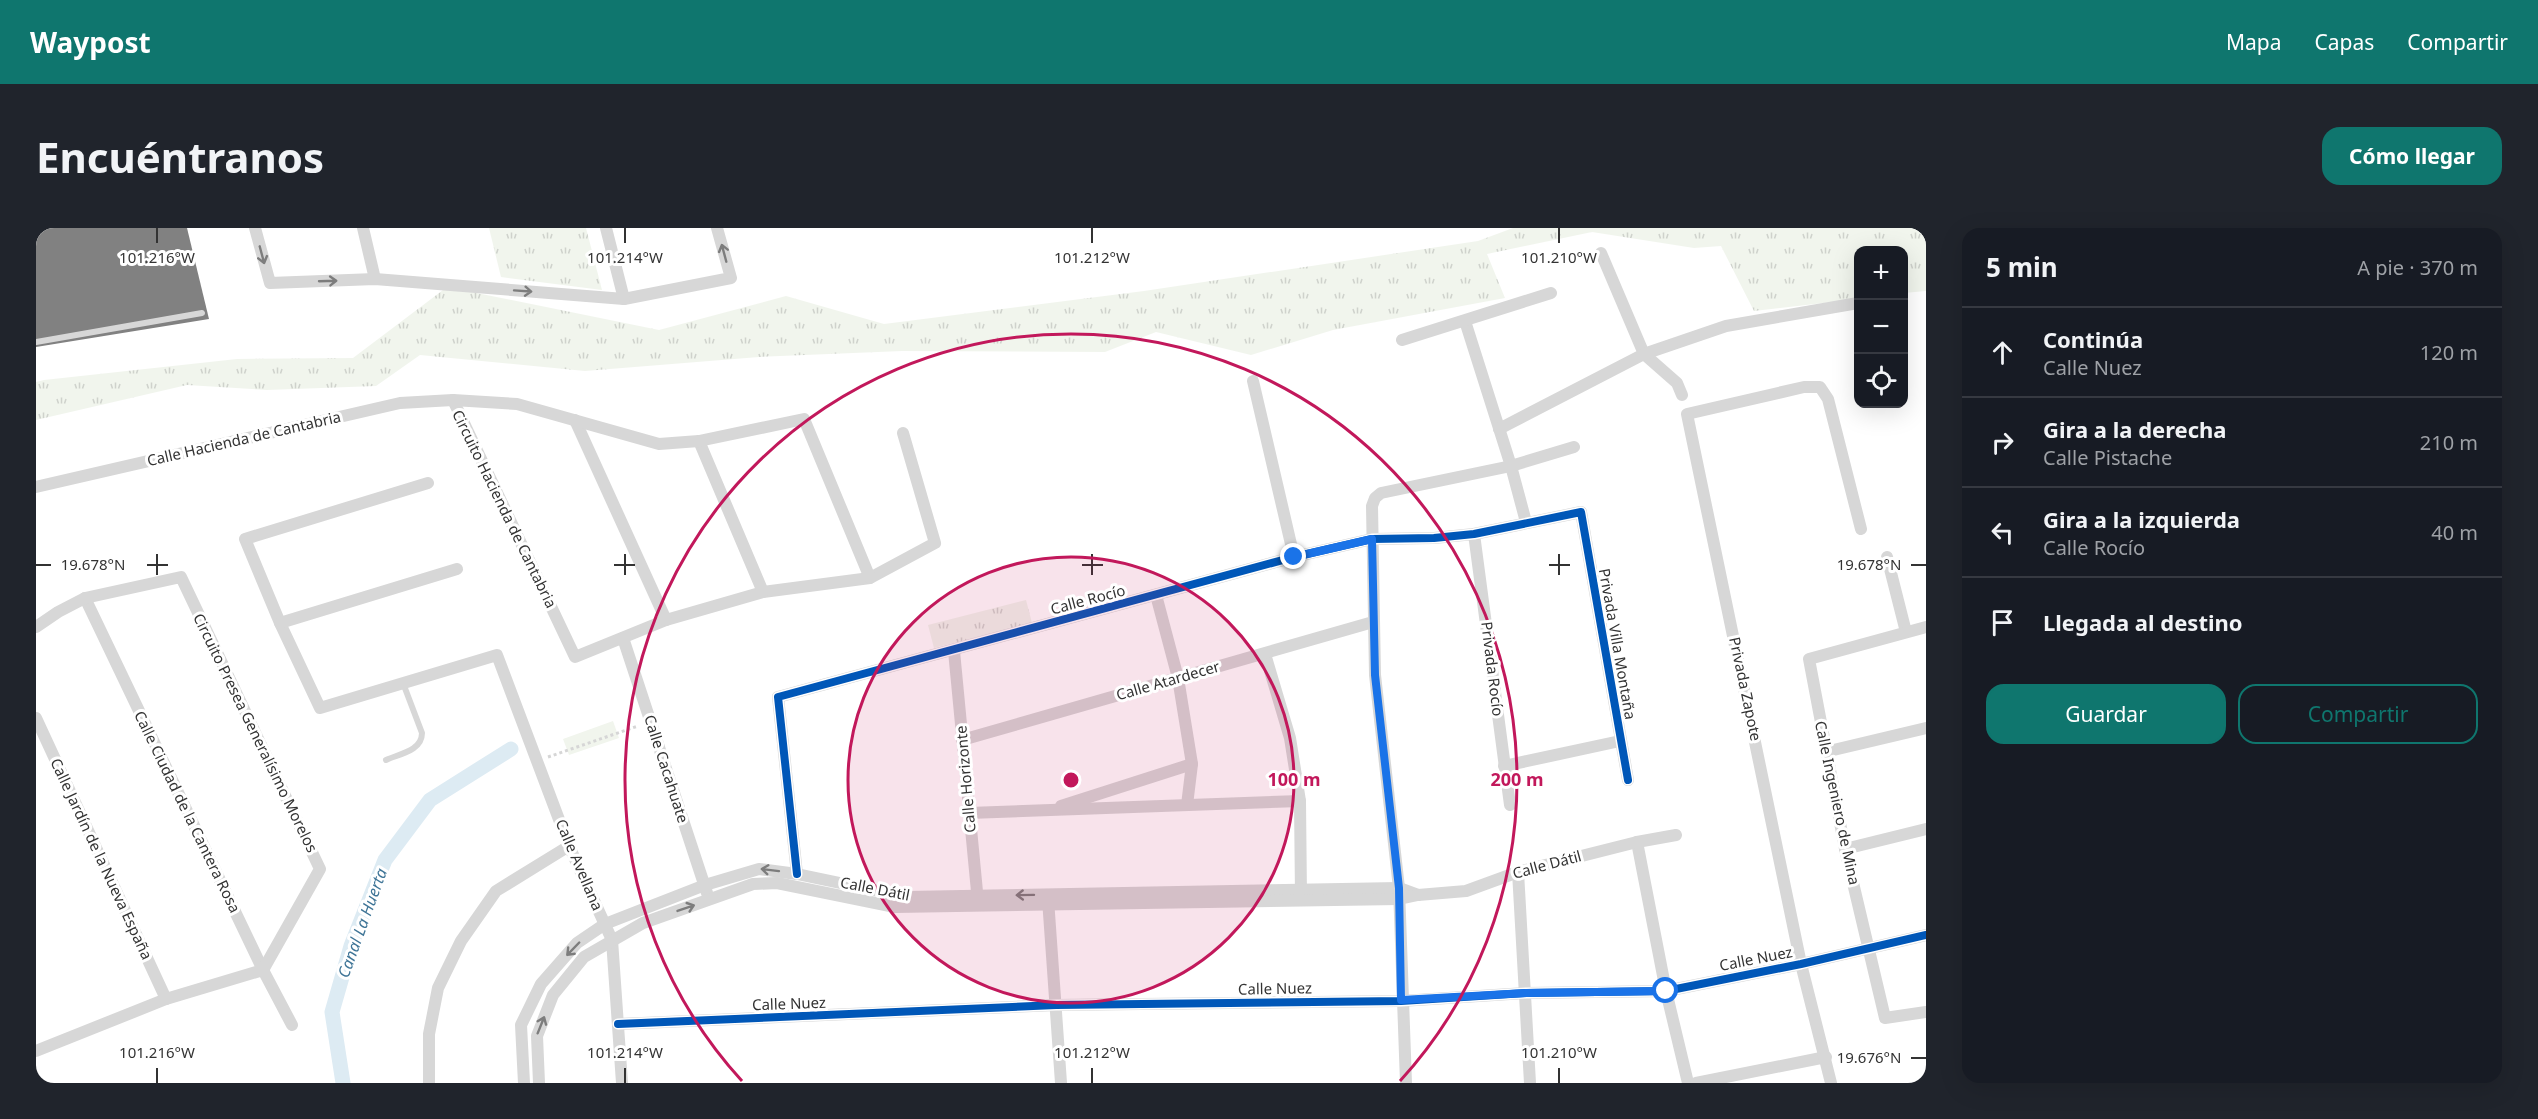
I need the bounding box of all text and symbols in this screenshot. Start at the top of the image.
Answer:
text: Waypost [30,23,151,61]
text: Mapa [2226,28,2282,56]
text: Capas [2315,28,2374,56]
text: Compartir [2407,28,2508,56]
button: Cómo llegar [2322,127,2502,185]
text: Encuéntranos [36,128,324,185]
one-way arrow [718,244,729,263]
one-way arrow [257,245,269,264]
map controls [1854,246,1908,408]
button: + [1854,246,1908,300]
text: 101.216°W [119,247,195,267]
text: 101.214°W [587,247,663,267]
text: 101.212°W [1054,247,1130,267]
text: 101.210°W [1521,247,1597,267]
text: 5 min [1986,249,2058,285]
text: A pie · 370 m [2357,254,2478,281]
one-way arrow [318,275,338,286]
one-way arrow [512,286,532,297]
button: − [1854,300,1908,354]
text: Continúa [2043,324,2143,354]
icon: ahead [1986,336,2019,369]
text: 120 m [2420,339,2478,366]
button: locate [1854,354,1908,408]
text: Calle Nuez [2043,354,2142,381]
street label: Calle Hacienda de Cantabria [145,406,343,470]
street label: Circuito Hacienda de Cantabria [448,406,562,611]
text: Gira a la derecha [2043,414,2227,444]
icon: right [1986,426,2019,459]
text: 210 m [2420,429,2478,456]
text: Calle Pistache [2043,444,2172,471]
text: Gira a la izquierda [2043,504,2240,534]
icon: left [1986,516,2019,549]
text: 40 m [2431,519,2478,546]
text: Calle Rocío [2043,534,2145,561]
route end [1280,543,1306,569]
text: 19.678°N [61,554,125,574]
text: 19.678°N [1837,554,1901,574]
street label: Privada Villa Montaña [1595,567,1641,721]
street label: Calle Rocío [1048,579,1127,619]
icon: arrive [1986,606,2019,639]
text: Llegada al destino [2043,607,2243,637]
street label: Circuito Presea Generalísimo Morelos [189,610,323,855]
street label: Privada Rocío [1477,620,1509,717]
street label: Privada Zapote [1725,635,1767,743]
street label: Calle Atardecer [1114,656,1222,704]
button: Guardar [1986,684,2226,744]
button: Compartir [2238,684,2478,744]
street label: Calle Ciudad de la Cantera Rosa [130,707,246,916]
street label: Calle Cacahuate [640,712,694,825]
street label: Calle Ingeniero de Mina [1811,719,1865,887]
street label: Calle Horizonte [950,725,980,834]
street label: Calle Jardín de la Nueva España [46,755,157,963]
text: 100 m [1267,767,1321,791]
text: 200 m [1490,767,1544,791]
centre of rings [1061,770,1081,790]
street label: Calle Avellana [552,816,608,913]
street label: Calle Dátil [1510,845,1583,883]
water label: Canal La Huerta [332,865,392,981]
one-way arrow [761,865,780,876]
street label: Calle Dátil [839,871,912,905]
one-way arrow [1016,889,1036,901]
one-way arrow [676,902,695,913]
street label: Calle Nuez [1718,941,1794,975]
one-way arrow [565,942,580,957]
street label: Calle Nuez [1238,977,1312,999]
route start [1652,977,1678,1003]
street label: Calle Nuez [752,992,826,1014]
one-way arrow [536,1017,547,1035]
text: 101.216°W [119,1042,195,1062]
text: 101.214°W [587,1042,663,1062]
text: 101.212°W [1054,1042,1130,1062]
text: 101.210°W [1521,1042,1597,1062]
text: 19.676°N [1837,1047,1901,1067]

